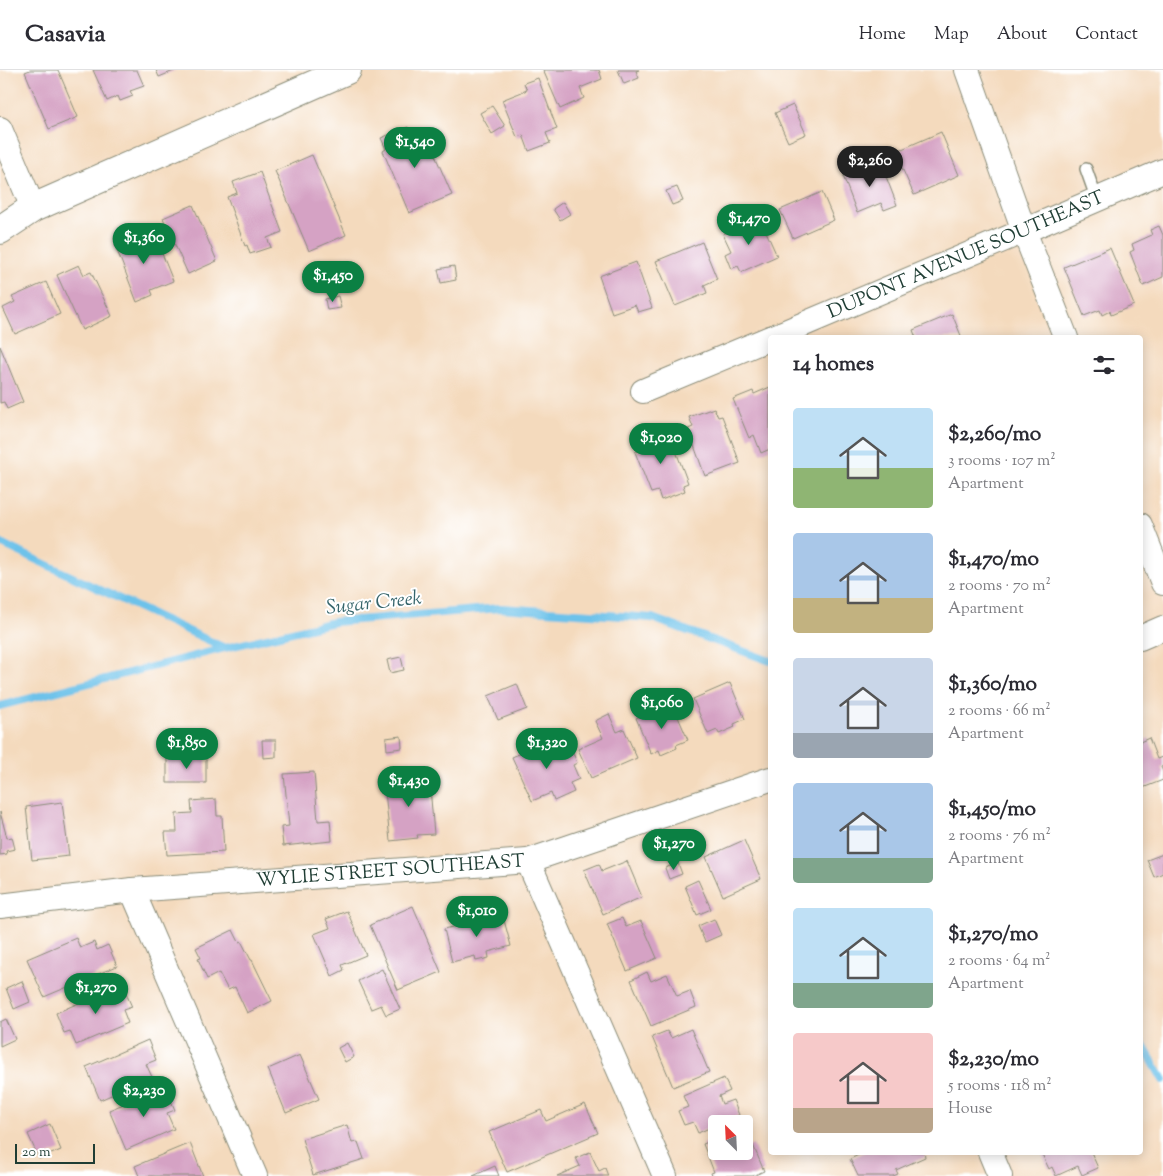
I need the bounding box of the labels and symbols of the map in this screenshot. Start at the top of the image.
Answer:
pin: $1,540 [374,126,456,169]
pin: $2,260 [829,146,911,188]
street label: DUPONT AVENUE SOUTHEAST [824,184,1109,326]
pin: $1,470 [708,204,790,246]
pin: $1,360 [103,222,185,265]
pin: $1,450 [292,260,374,303]
pin: $1,020 [620,422,702,465]
water label: Sugar Creek [325,585,423,623]
pin: $1,060 [621,688,703,730]
pin: $1,850 [146,728,228,770]
pin: $1,320 [506,728,588,770]
pin: $1,430 [368,766,450,808]
pin: $1,270 [633,828,715,871]
street label: WYLIE STREET SOUTHEAST [255,848,526,894]
pin: $1,010 [436,896,518,938]
pin: $1,270 [55,972,137,1015]
pin: $2,230 [103,1076,185,1118]
north arrow [708,1115,752,1160]
scale bar [15,1141,95,1164]

